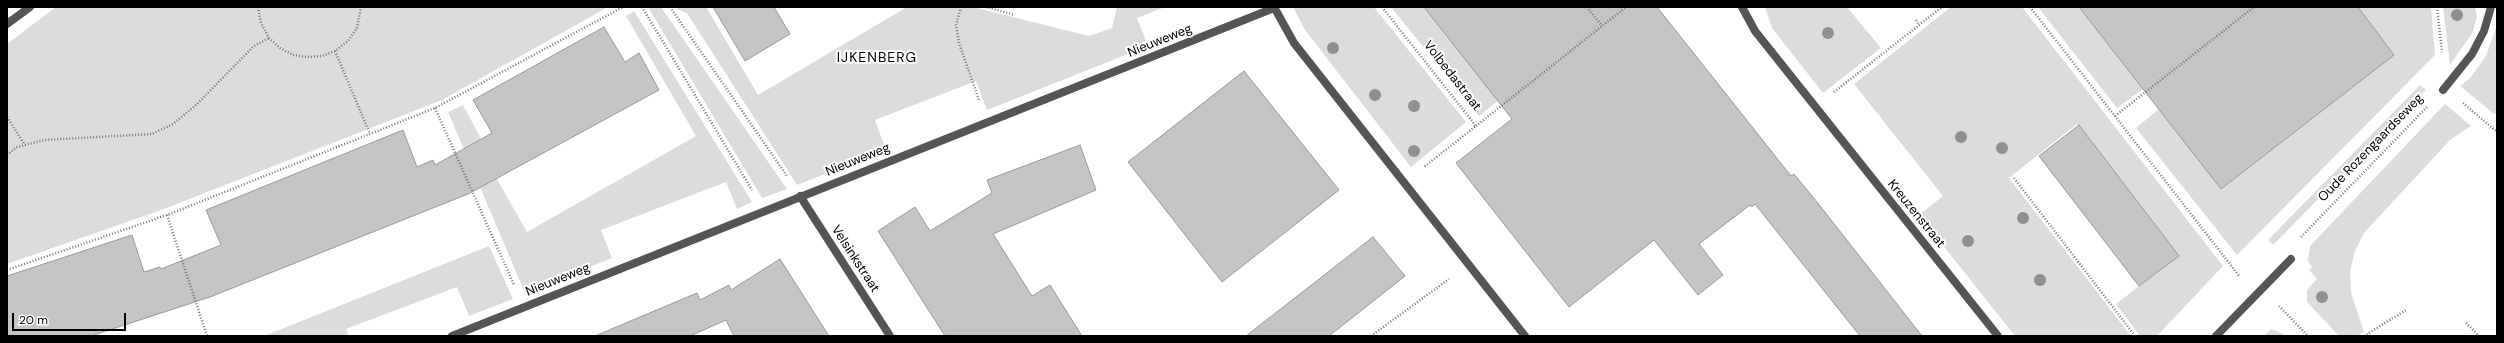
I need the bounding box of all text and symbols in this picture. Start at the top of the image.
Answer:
street label: Nieuweweg [1126,21,1194,61]
street label: Volbedastraat [1420,38,1484,114]
district label: IJKENBERG [837,50,917,66]
street label: Oude Rozengaardseweg [2315,91,2427,205]
street label: Nieuweweg [824,140,892,180]
street label: Kreuzenstraat [1884,177,1948,251]
street label: Velsinkstraat [828,223,882,295]
street label: Nieuweweg [524,260,592,300]
scale bar [14,305,128,331]
text: 20 m [19,312,48,328]

